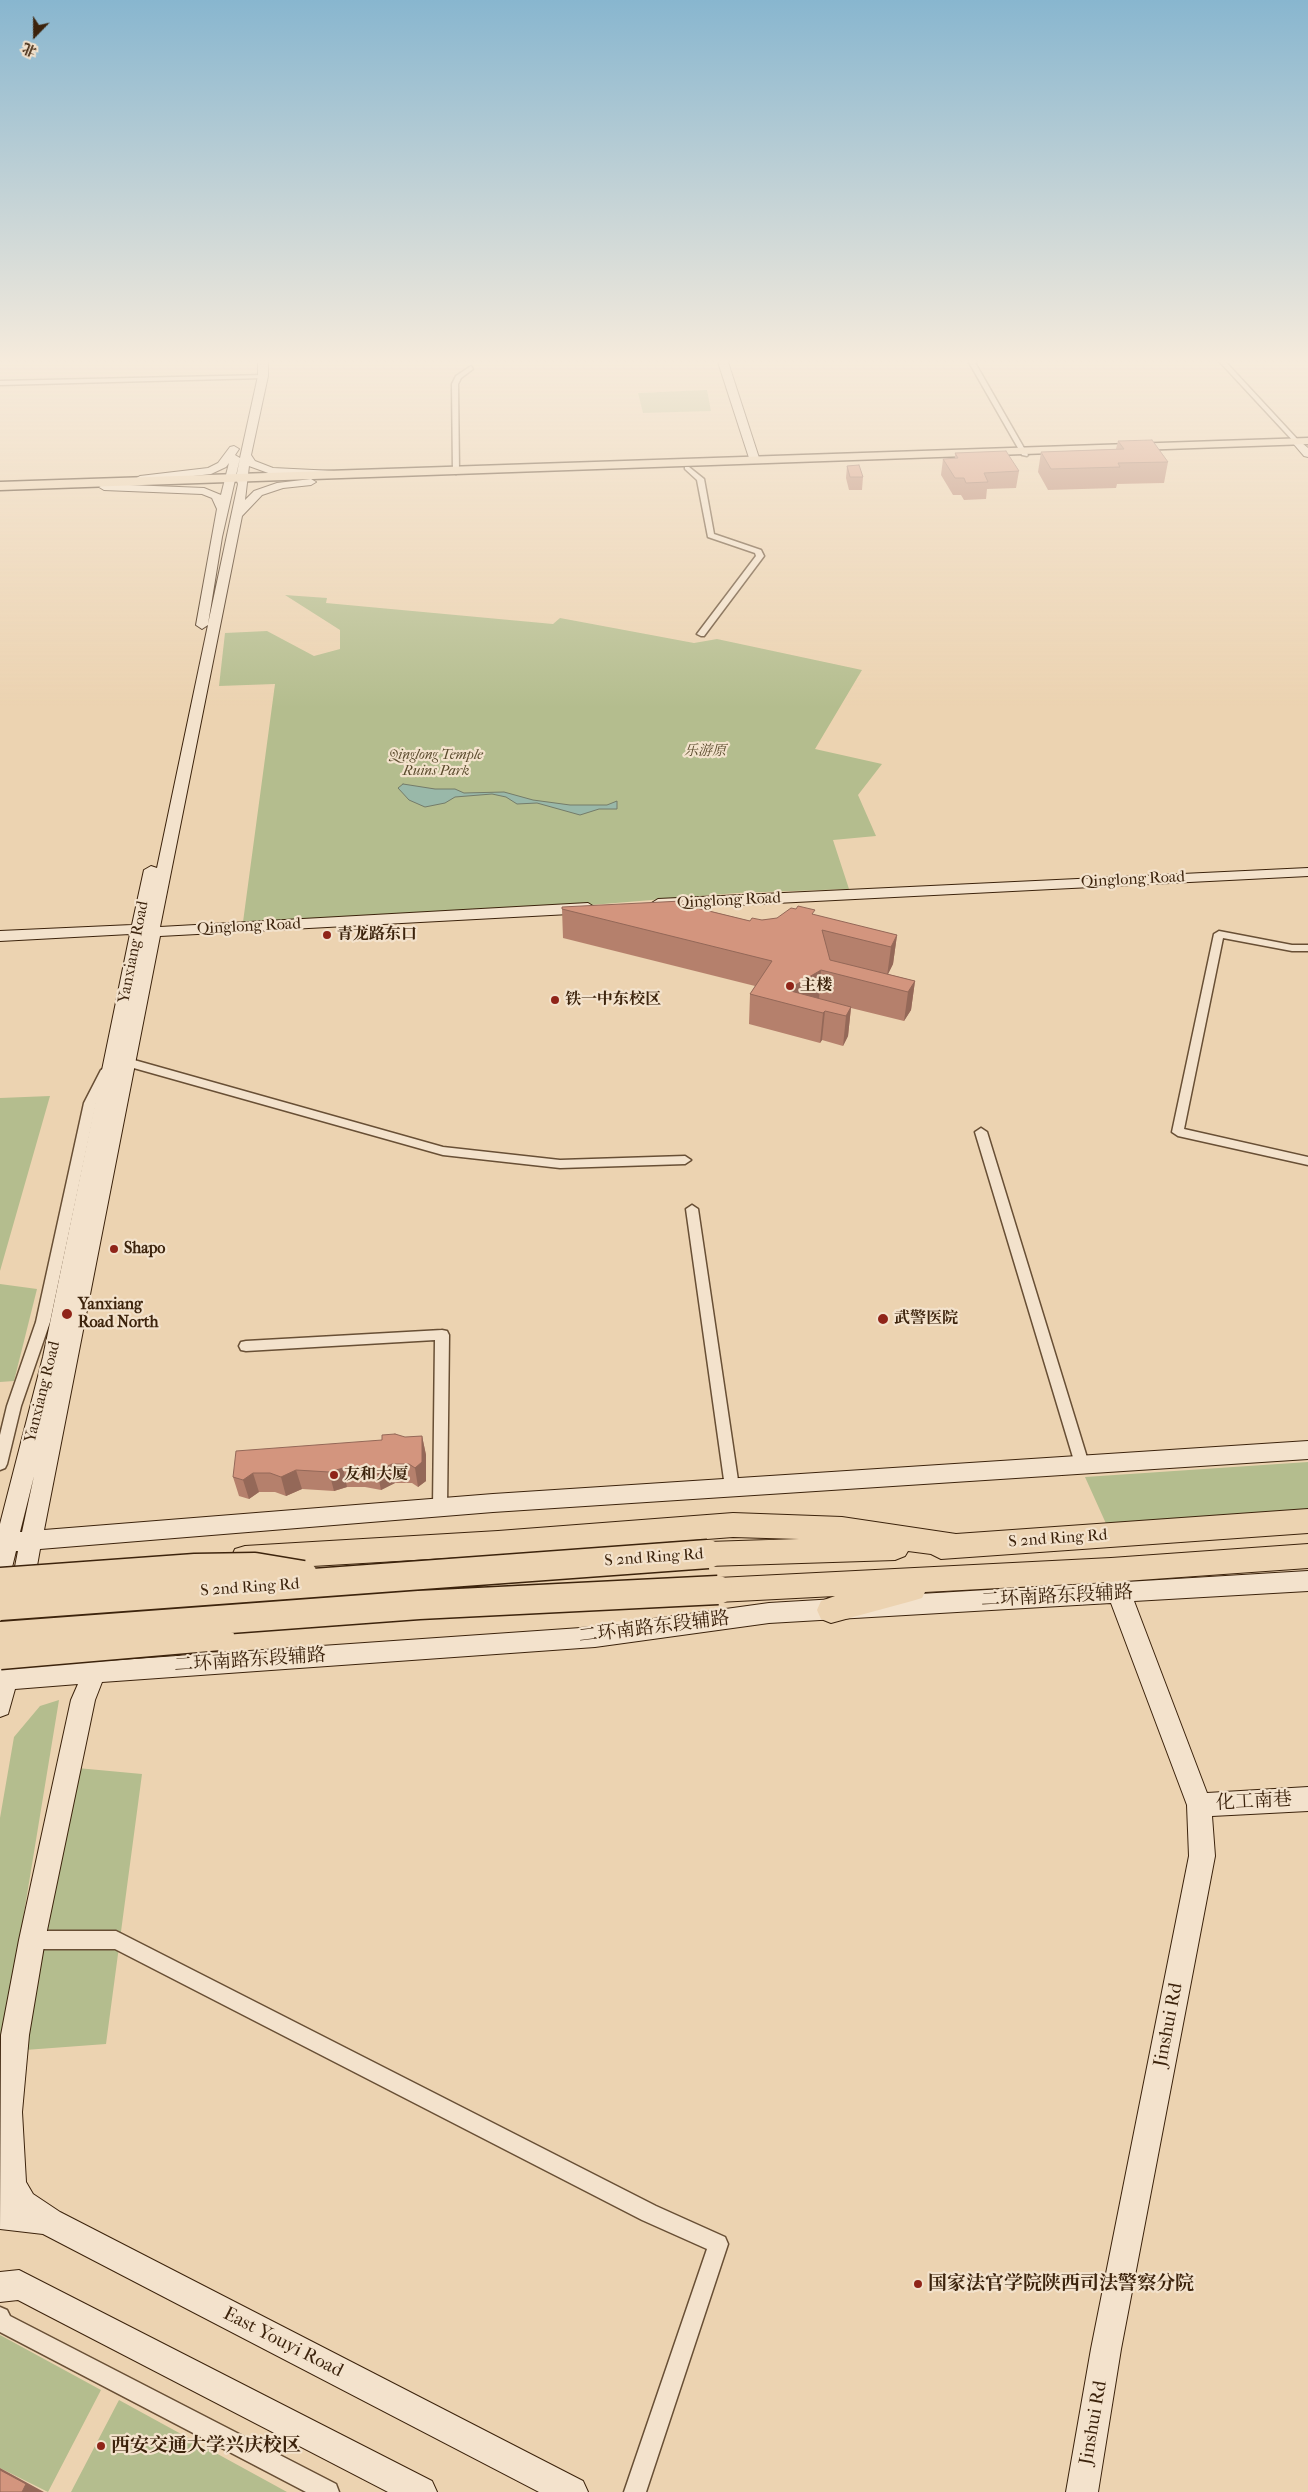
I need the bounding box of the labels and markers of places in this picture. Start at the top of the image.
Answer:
place label: 青龙路东口 [337,925,417,945]
marker: 青龙路东口 [321,929,333,941]
place label: 主楼 [800,976,832,996]
marker: 主楼 [784,980,796,992]
place label: 铁一中东校区 [565,990,661,1010]
marker: 铁一中东校区 [549,994,561,1006]
place label: Shapo [124,1239,165,1259]
marker: Shapo [108,1243,120,1255]
place label: Yanxiang Road North [78,1295,158,1333]
marker: Yanxiang Road North [60,1307,74,1321]
place label: 武警医院 [894,1309,958,1329]
marker: 武警医院 [876,1312,890,1326]
place label: 友和大厦 [344,1465,408,1485]
marker: 友和大厦 [328,1469,340,1481]
place label: 国家法官学院陕西司法警察分院 [928,2273,1194,2295]
marker: 国家法官学院陕西司法警察分院 [912,2278,924,2290]
place label: 西安交通大学兴庆校区 [111,2435,301,2457]
marker: 西安交通大学兴庆校区 [95,2440,107,2452]

